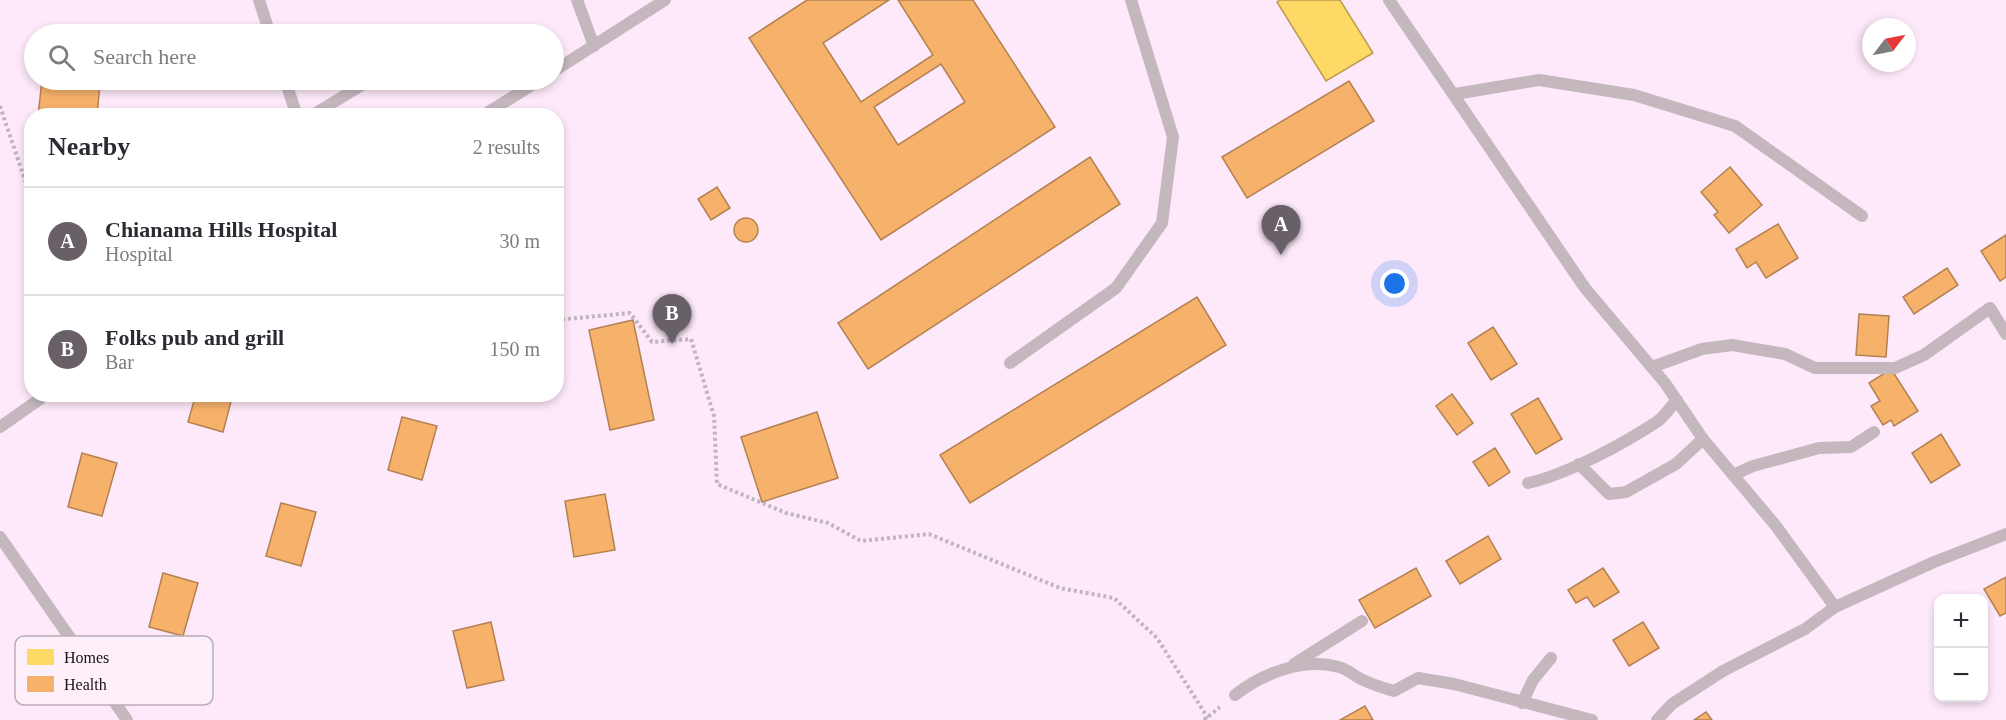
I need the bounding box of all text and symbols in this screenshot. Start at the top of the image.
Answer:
north arrow [1862,18,1916,72]
search box [24,24,564,90]
icon: search [45,41,78,74]
text: Search here [93,44,196,69]
text: Nearby [48,132,130,161]
text: 2 results [473,136,540,158]
pin: A [1262,206,1300,255]
text: Chianama Hills Hospital [105,217,337,242]
text: A [60,230,75,252]
text: 30 m [499,230,540,252]
text: Hospital [105,243,173,265]
your location [1380,269,1409,298]
pin: B [652,294,692,344]
text: Folks pub and grill [105,325,284,350]
text: B [61,338,74,360]
text: 150 m [489,338,540,360]
text: Bar [105,351,134,373]
map controls [1934,594,1988,702]
button: + [1934,594,1988,648]
legend [15,636,213,705]
button: − [1934,648,1988,702]
text: Homes [64,649,109,666]
text: Health [64,676,107,693]

